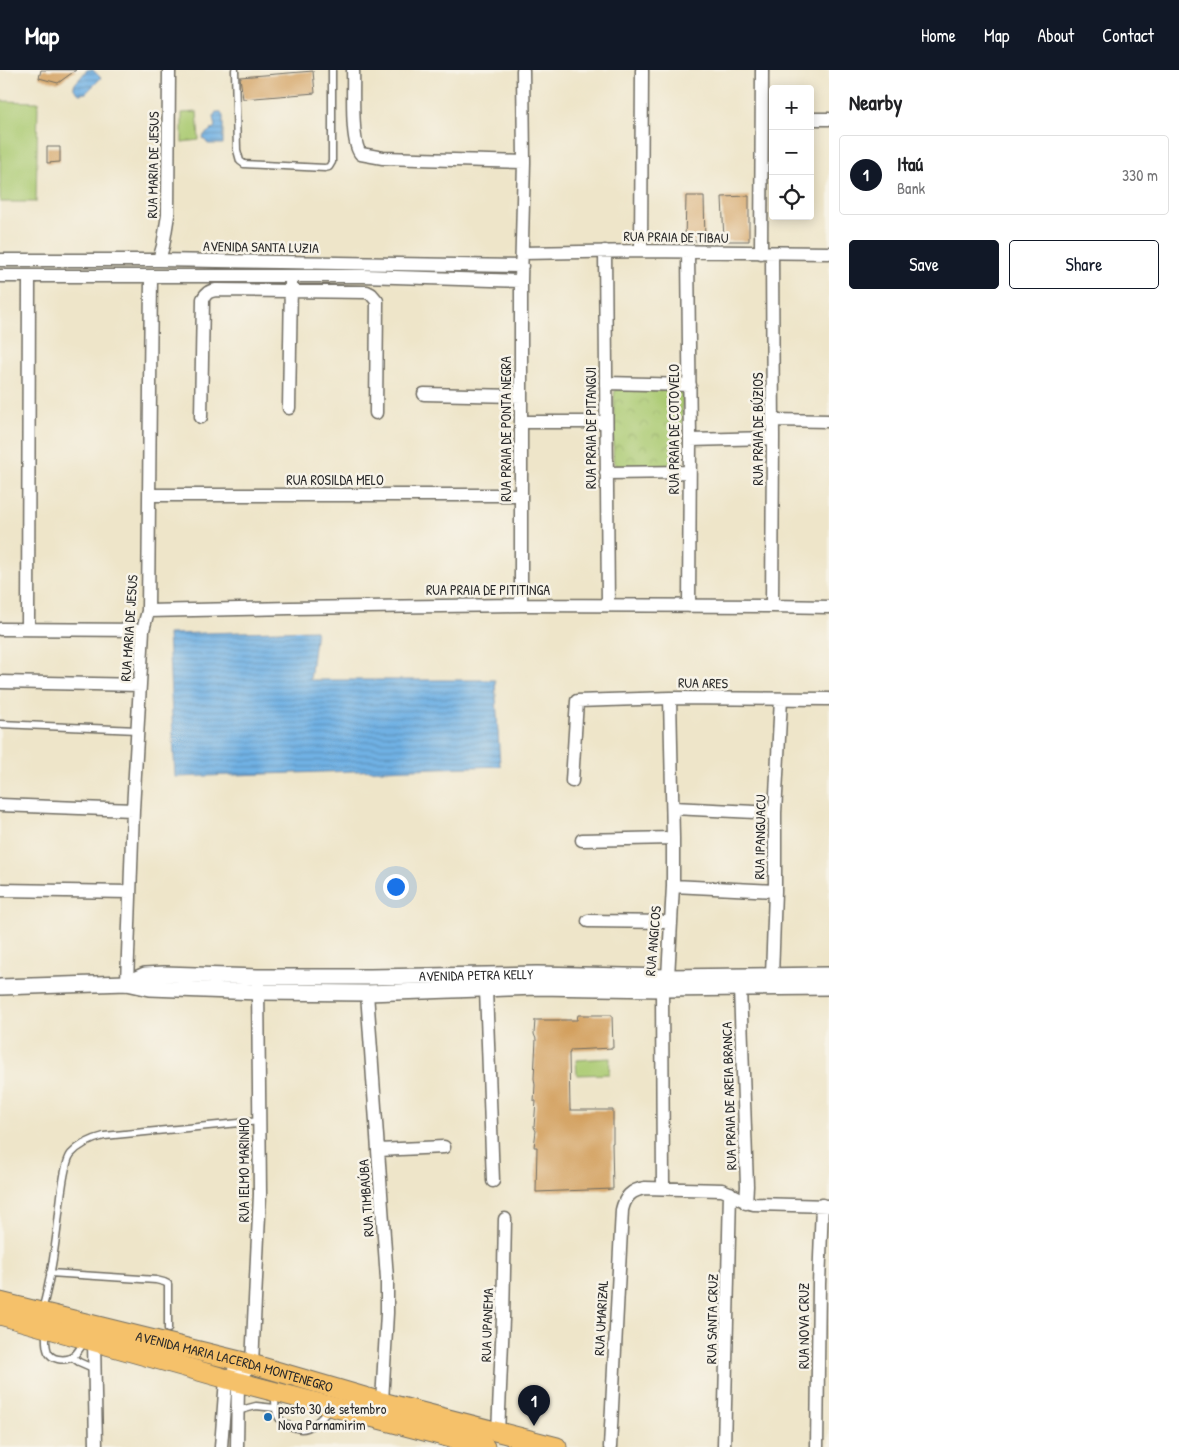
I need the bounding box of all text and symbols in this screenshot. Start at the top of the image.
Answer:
text: Map [25,19,59,51]
text: Home [921,23,956,48]
text: Map [984,23,1009,48]
text: About [1037,23,1074,48]
text: Contact [1102,23,1154,48]
map controls [769,85,814,220]
button: + [769,85,814,130]
text: Nearby [849,88,902,117]
street label: RUA MARIA DE JESUS [142,111,163,219]
button: − [769,130,814,175]
text: Itaú [897,151,923,177]
text: 1 [863,164,869,186]
text: 330 m [1122,164,1158,186]
button: locate [769,175,814,220]
text: Bank [897,177,925,199]
street label: RUA PRAIA DE TIBAU [623,226,729,247]
street label: AVENIDA SANTA LUZIA [203,236,319,257]
button: Save [849,240,999,289]
button: Share [1009,240,1159,289]
street label: RUA PRAIA DE PONTA NEGRA [496,356,515,502]
street label: RUA PRAIA DE COTOVELO [664,364,683,494]
street label: RUA PRAIA DE PITANGUI [581,367,600,489]
street label: RUA PRAIA DE BÚZIOS [748,372,767,485]
street label: RUA ROSILDA MELO [286,470,384,489]
street label: RUA MARIA DE JESUS [115,573,142,682]
street label: RUA PRAIA DE PITITINGA [426,580,550,599]
street label: RUA ARES [678,673,729,692]
street label: RUA IPANGUACU [749,794,770,880]
your location [383,874,409,900]
street label: RUA ANGICOS [640,905,665,977]
street label: AVENIDA PETRA KELLY [419,964,534,985]
street label: RUA PRAIA DE AREIA BRANCA [716,1021,741,1170]
street label: RUA IELMO MARINHO [234,1117,253,1222]
street label: RUA TIMBAÚBA [353,1158,378,1238]
street label: RUA SANTA CRUZ [701,1274,722,1364]
street label: RUA UMARIZAL [589,1280,612,1356]
street label: RUA NOVA CRUZ [794,1283,813,1369]
street label: RUA UPANEMA [476,1287,497,1362]
street label: AVENIDA MARIA LACERDA MONTENEGRO [134,1326,336,1396]
pin: 1 [518,1385,550,1426]
place label: posto 30 de setembro Nova Parnamirim [278,1399,387,1434]
marker: posto 30 de setembro Nova Parnamirim [262,1411,274,1423]

